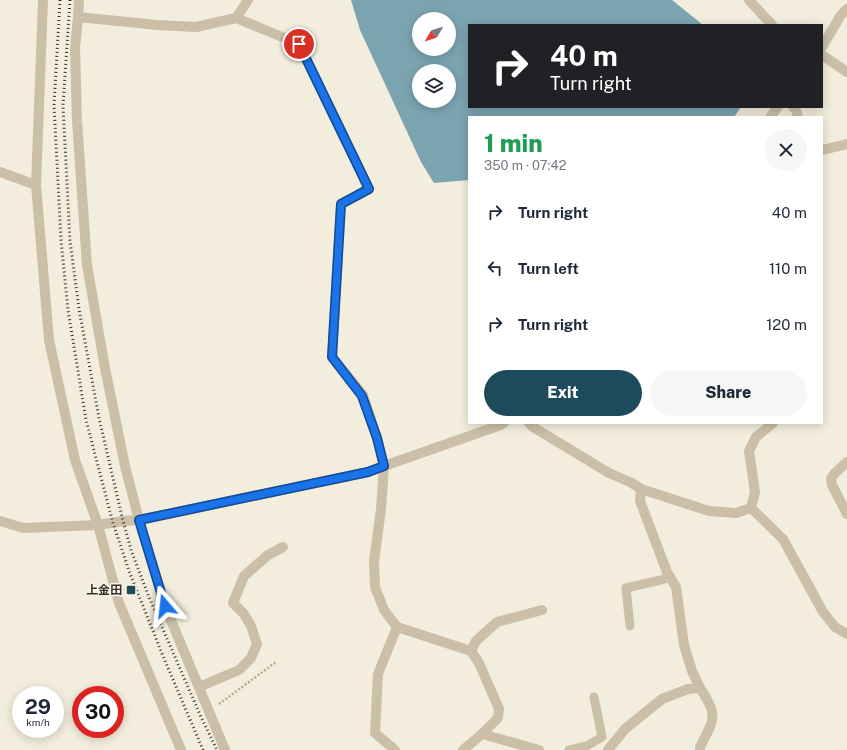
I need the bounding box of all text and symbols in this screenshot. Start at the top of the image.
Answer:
north arrow [412,12,456,56]
map controls [412,12,456,108]
pin [282,27,316,61]
icon: arrive [288,33,310,55]
text: 40 m [550,39,618,72]
icon: right [484,40,536,92]
button: layers [412,64,456,108]
text: Turn right [550,73,632,94]
text: 1 min [484,129,543,157]
button: close [765,129,807,171]
text: 350 m · 07:42 [484,158,566,173]
icon: right [484,201,506,223]
text: Turn right [518,204,588,221]
text: 40 m [772,204,807,221]
icon: left [484,257,506,279]
text: Turn left [518,260,579,277]
text: 110 m [769,260,807,277]
icon: right [484,313,506,335]
text: Turn right [518,316,588,333]
text: 120 m [766,316,807,333]
button: Exit [484,370,642,416]
button: Share [650,370,807,416]
place label: 上金田 [86,583,122,597]
marker: 上金田 [125,584,137,596]
position arrow [144,585,186,627]
speed limit sign: 30 [72,686,124,738]
text: 29 [25,695,51,719]
text: km/h [26,716,50,728]

